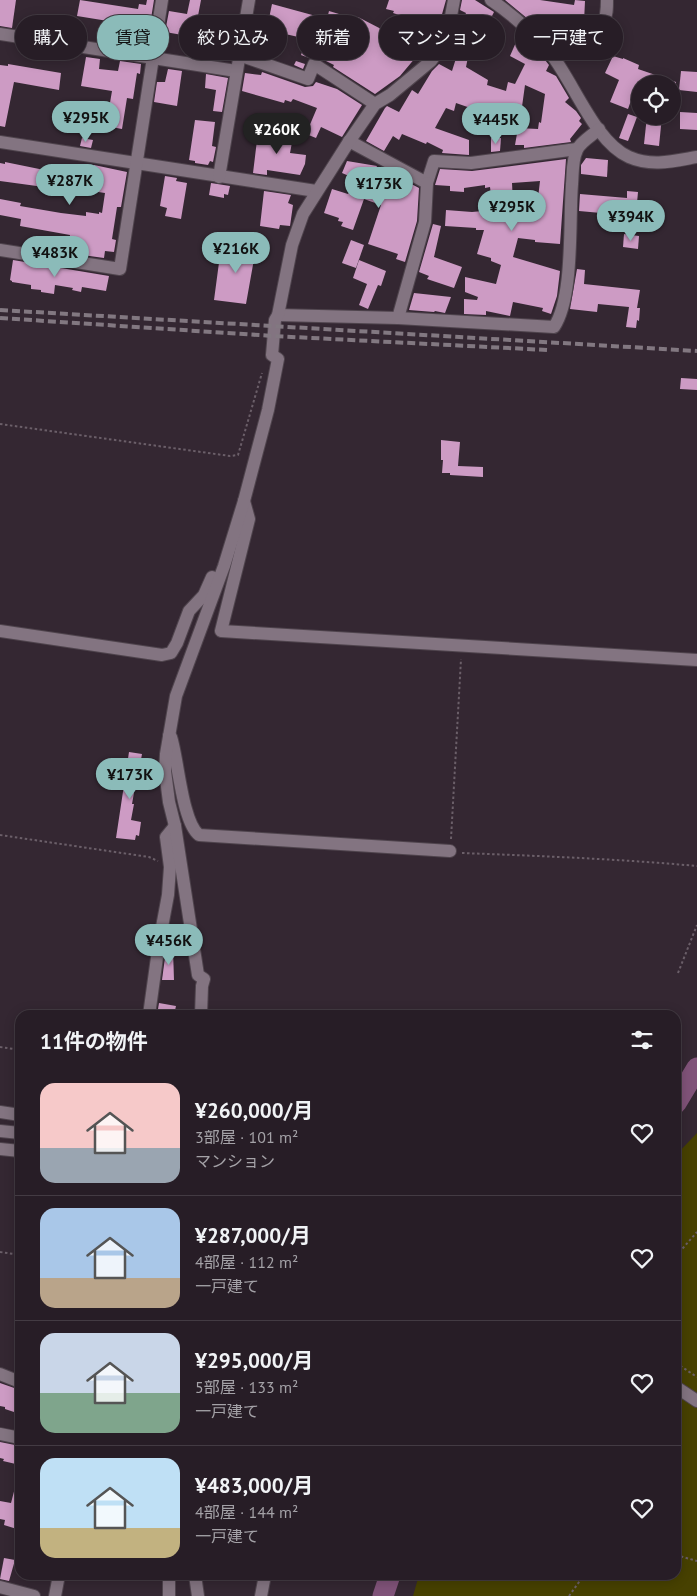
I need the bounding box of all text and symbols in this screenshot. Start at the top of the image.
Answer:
chip: 購入 [15,15,87,60]
chip: 賃貸 [97,15,169,60]
chip: 絞り込み [179,15,287,60]
chip: 新着 [297,15,369,60]
chip: マンション [379,15,505,60]
chip: 一戸建て [515,15,623,60]
map controls [631,75,681,125]
button: locate [631,75,681,125]
pin: ¥295K [51,100,121,143]
pin: ¥445K [461,102,531,145]
text: ¥295K [63,107,109,127]
text: ¥445K [473,109,519,129]
pin: ¥260K [242,112,312,155]
text: ¥260K [254,119,300,139]
pin: ¥287K [35,164,105,206]
pin: ¥173K [344,166,414,209]
text: ¥287K [47,170,93,190]
text: ¥173K [356,173,402,193]
pin: ¥295K [477,190,547,232]
text: ¥295K [489,196,535,216]
pin: ¥394K [596,200,666,242]
text: ¥394K [608,206,654,226]
pin: ¥216K [201,232,271,274]
pin: ¥483K [20,236,90,278]
text: ¥216K [213,238,259,258]
text: ¥483K [32,242,78,262]
pin: ¥173K [95,758,165,800]
text: ¥173K [107,764,153,784]
pin: ¥456K [134,924,204,966]
text: ¥456K [146,930,192,950]
icon: filters [628,1026,656,1054]
text: 11件の物件 [40,1028,148,1055]
text: ¥260,000/月 [195,1097,313,1124]
icon: home [80,1103,140,1163]
icon: heart [628,1119,656,1147]
text: 3部屋 · 101 m² [195,1127,298,1147]
text: マンション [195,1151,275,1171]
text: ¥287,000/月 [195,1222,311,1249]
icon: home [80,1228,140,1288]
icon: heart [628,1244,656,1272]
text: 4部屋 · 112 m² [195,1252,298,1272]
text: 一戸建て [195,1276,259,1296]
text: ¥295,000/月 [195,1347,313,1374]
icon: home [80,1353,140,1413]
icon: heart [628,1369,656,1397]
text: 5部屋 · 133 m² [195,1377,298,1397]
text: 一戸建て [195,1401,259,1421]
text: ¥483,000/月 [195,1472,313,1499]
icon: home [80,1478,140,1538]
icon: heart [628,1494,656,1522]
text: 4部屋 · 144 m² [195,1502,298,1522]
text: 一戸建て [195,1526,259,1546]

